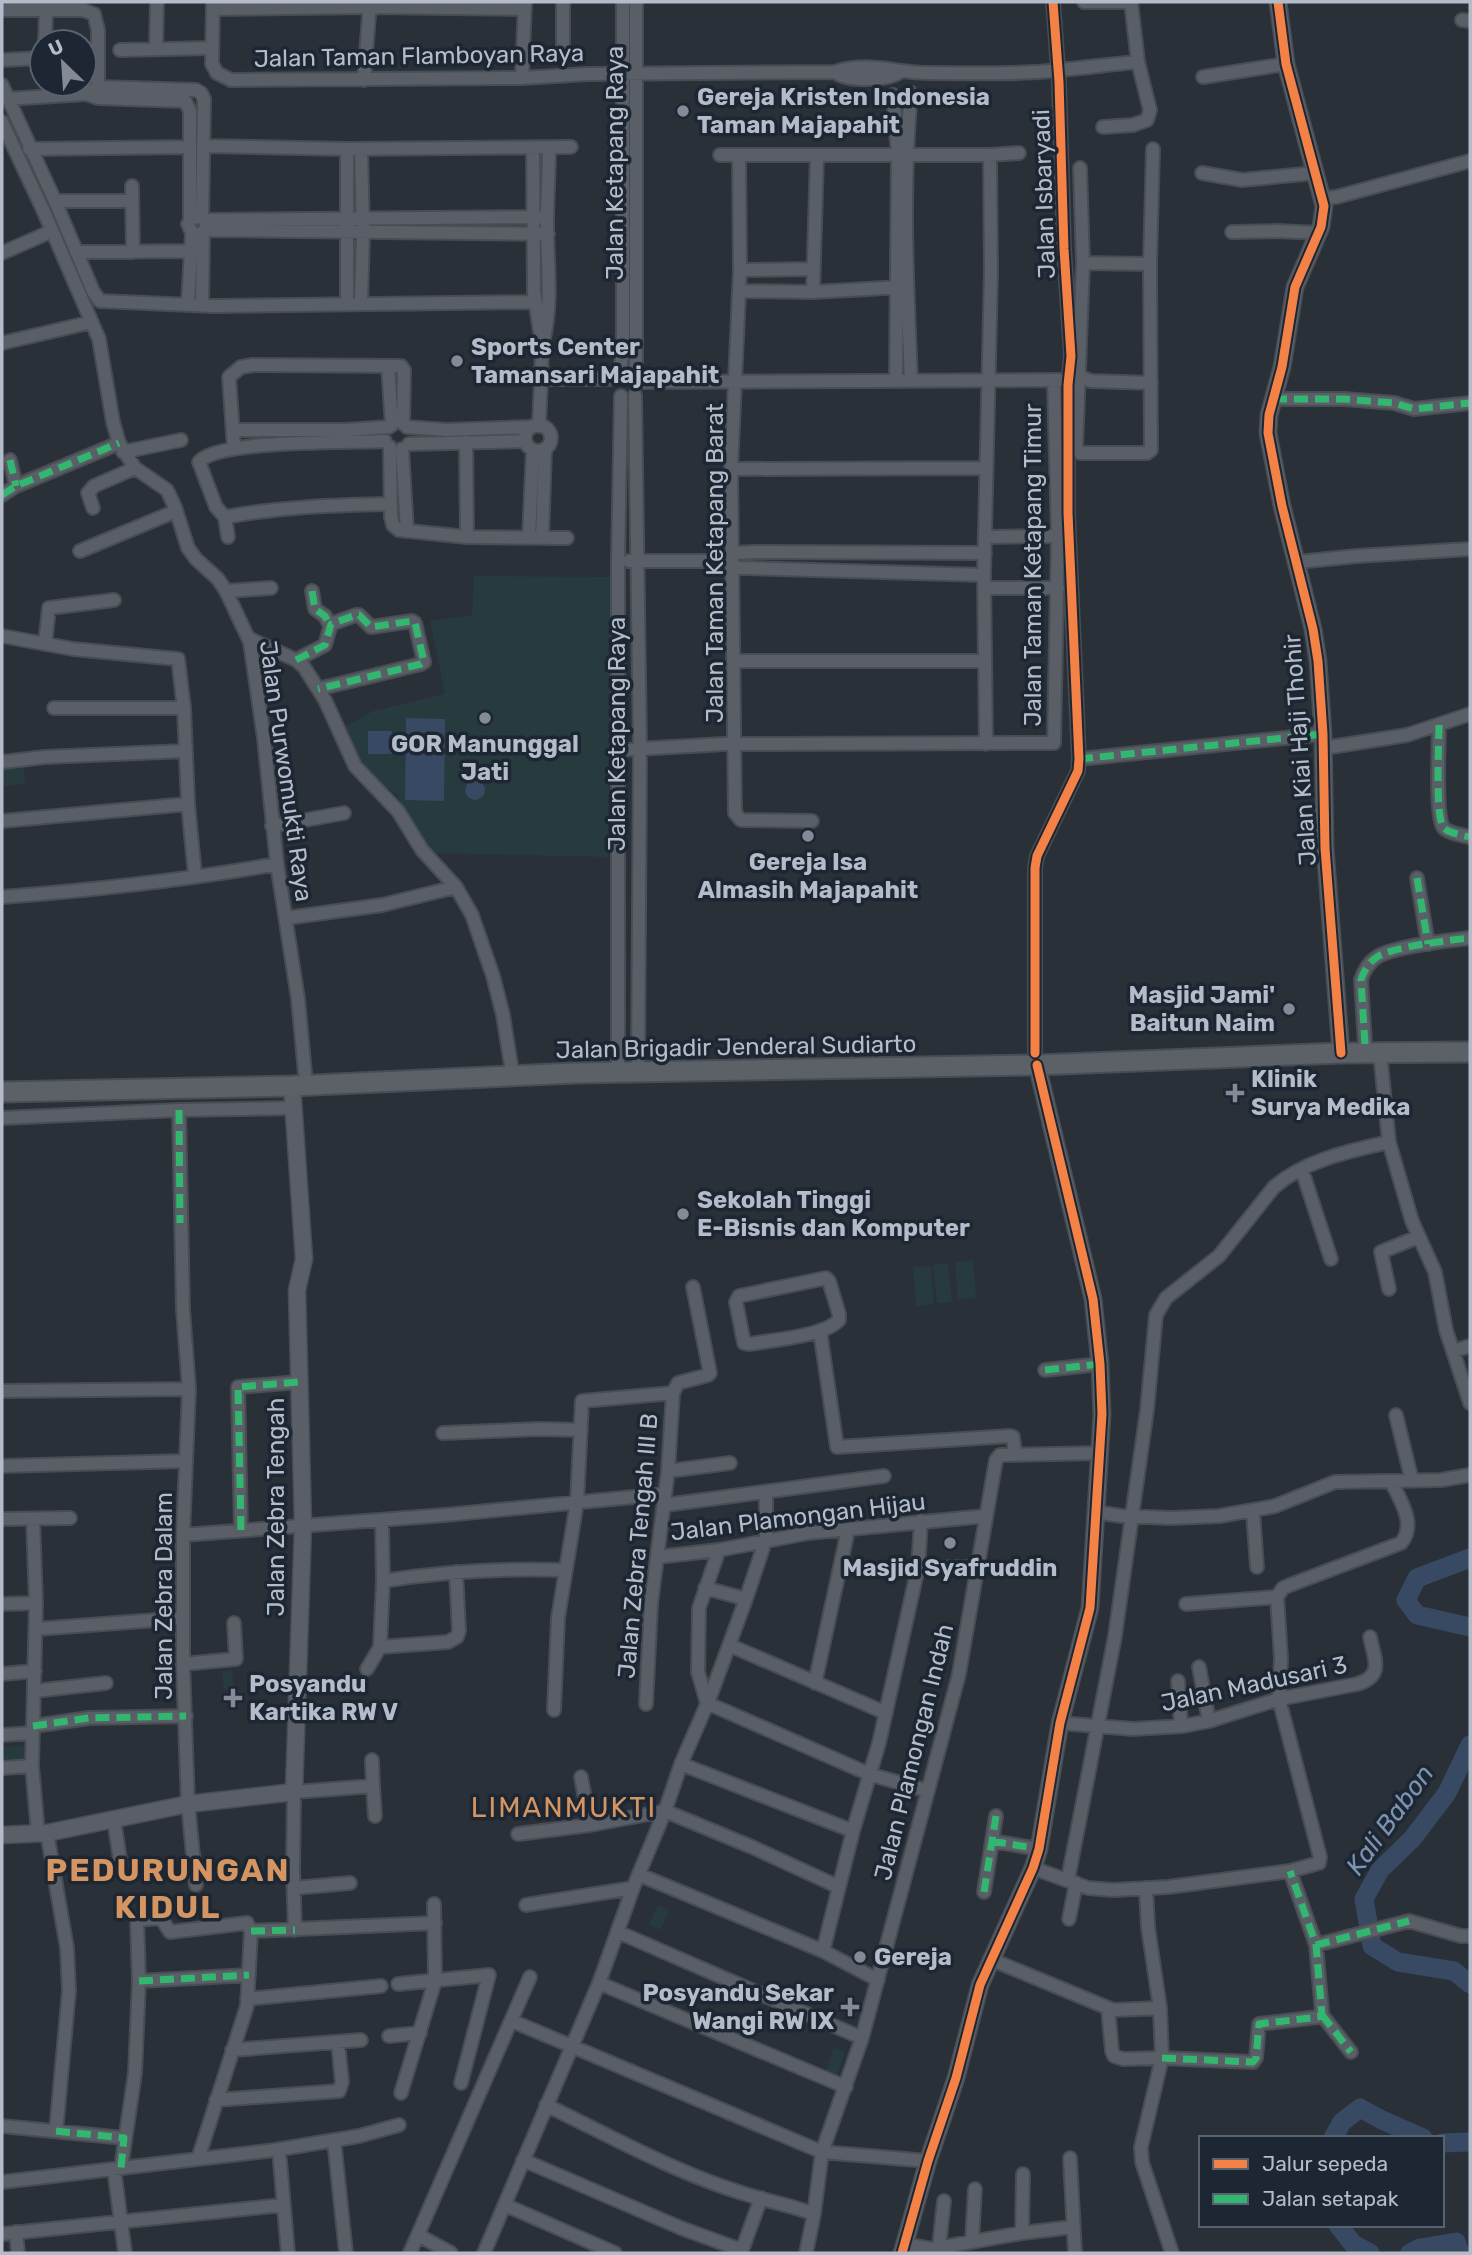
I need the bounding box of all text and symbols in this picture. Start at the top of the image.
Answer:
north arrow [28,28,98,98]
text: U [45,35,67,61]
street label: Jalan Taman Flamboyan Raya [254,39,584,73]
street label: Jalan Ketapang Raya [601,46,629,280]
place label: Gereja Kristen Indonesia Taman Majapahit [697,83,990,139]
marker: Gereja Kristen Indonesia Taman Majapahit [675,103,691,119]
street label: Jalan Isbaryadi [1027,109,1061,279]
place label: Sports Center Tamansari Majapahit [471,333,719,389]
marker: Sports Center Tamansari Majapahit [449,353,465,369]
street label: Jalan Taman Ketapang Barat [701,403,729,723]
street label: Jalan Taman Ketapang Timur [1019,403,1047,727]
street label: Jalan Ketapang Raya [603,617,631,851]
street label: Jalan Kiai Haji Thohir [1278,633,1322,867]
street label: Jalan Purwomukti Raya [254,639,318,903]
marker: GOR Manunggal Jati [477,710,493,726]
place label: GOR Manunggal Jati [391,730,579,786]
marker: Gereja Isa Almasih Majapahit [800,828,816,844]
place label: Gereja Isa Almasih Majapahit [698,848,918,904]
place label: Masjid Jami' Baitun Naim [1128,981,1275,1037]
marker: Masjid Jami' Baitun Naim [1281,1001,1297,1017]
street label: Jalan Brigadir Jenderal Sudiarto [555,1030,917,1064]
place label: Klinik Surya Medika [1251,1065,1410,1121]
marker: Klinik Surya Medika [1225,1083,1245,1103]
place label: Sekolah Tinggi E-Bisnis dan Komputer [697,1186,970,1242]
marker: Sekolah Tinggi E-Bisnis dan Komputer [675,1206,691,1222]
street label: Jalan Zebra Tengah [262,1398,290,1616]
street label: Jalan Zebra Tengah III B [612,1412,664,1680]
street label: Jalan Plamongan Hijau [669,1487,927,1547]
street label: Jalan Zebra Dalam [150,1492,178,1700]
marker: Masjid Syafruddin [942,1535,958,1551]
place label: Masjid Syafruddin [843,1554,1057,1582]
street label: Jalan Plamongan Indah [869,1621,959,1883]
street label: Jalan Madusari 3 [1158,1651,1350,1717]
place label: Posyandu Kartika RW V [249,1670,399,1726]
marker: Posyandu Kartika RW V [223,1688,243,1708]
water label: Kali Babon [1340,1759,1440,1881]
district label: LIMANMUKTI [471,1791,657,1824]
district label: PEDURUNGAN KIDUL [46,1851,290,1926]
place label: Gereja [874,1943,952,1971]
marker: Gereja [852,1949,868,1965]
place label: Posyandu Sekar Wangi RW IX [642,1979,834,2035]
marker: Posyandu Sekar Wangi RW IX [840,1997,860,2017]
legend [1199,2136,1444,2227]
text: Jalur sepeda [1262,2151,1388,2176]
text: Jalan setapak [1262,2186,1399,2211]

